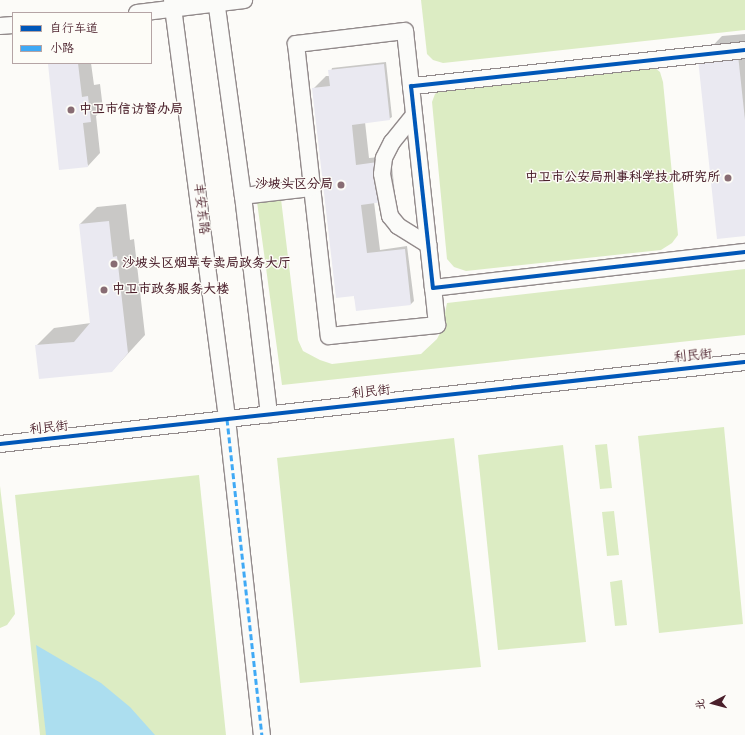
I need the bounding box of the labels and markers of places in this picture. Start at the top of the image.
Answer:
place label: 中卫市信访督办局 [79,102,183,118]
marker: 中卫市信访督办局 [66,105,76,115]
place label: 中卫市公安局刑事科学技术研究所 [525,170,720,186]
marker: 中卫市公安局刑事科学技术研究所 [723,173,733,183]
place label: 沙坡头区分局 [255,177,333,193]
marker: 沙坡头区分局 [336,180,346,190]
place label: 沙坡头区烟草专卖局政务大厅 [122,256,291,272]
marker: 沙坡头区烟草专卖局政务大厅 [109,259,119,269]
place label: 中卫市政务服务大楼 [112,282,229,298]
marker: 中卫市政务服务大楼 [99,285,109,295]

